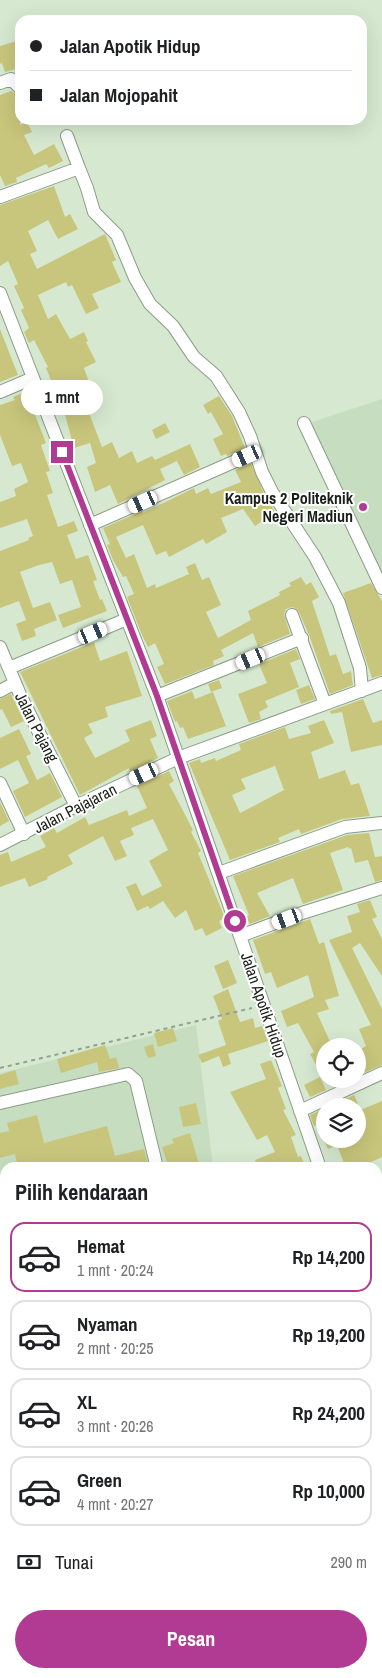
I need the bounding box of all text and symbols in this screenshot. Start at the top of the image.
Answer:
text: Jalan Apotik Hidup [60,33,201,59]
text: Jalan Mojopahit [60,82,178,108]
callout: 1 mnt [21,380,103,414]
text: 1 mnt [45,386,80,408]
route end [51,441,73,463]
car [230,443,263,469]
place label: Kampus 2 Politeknik Negeri Madiun [225,487,354,527]
car [126,489,159,515]
marker: Kampus 2 Politeknik Negeri Madiun [357,501,369,513]
car [76,620,109,646]
car [234,646,267,672]
street label: Jalan Pajang [10,688,64,766]
car [127,761,160,787]
street label: Jalan Pajajaran [30,778,120,838]
car [270,907,303,931]
route start [224,910,246,932]
street label: Jalan Apotik Hidup [236,949,292,1061]
map controls [316,1038,366,1148]
button: locate [316,1038,366,1088]
button: layers [316,1098,366,1148]
text: Pilih kendaraan [15,1177,148,1207]
text: Hemat [77,1233,125,1259]
icon: car [17,1235,62,1280]
text: Rp 14,200 [292,1244,365,1270]
text: 1 mnt · 20:24 [77,1259,154,1281]
text: Nyaman [77,1311,138,1337]
icon: car [17,1313,62,1358]
text: Rp 19,200 [292,1322,365,1348]
text: 2 mnt · 20:25 [77,1337,154,1359]
text: XL [77,1389,97,1415]
icon: car [17,1391,62,1436]
text: Rp 24,200 [292,1400,365,1426]
text: 3 mnt · 20:26 [77,1415,154,1437]
text: Green [77,1467,122,1493]
icon: car [17,1469,62,1514]
text: Rp 10,000 [292,1478,365,1504]
text: 4 mnt · 20:27 [77,1493,154,1515]
icon: cash [15,1548,43,1576]
text: Tunai [55,1549,94,1575]
text: 290 m [331,1551,367,1573]
button: Pesan [15,1610,367,1668]

